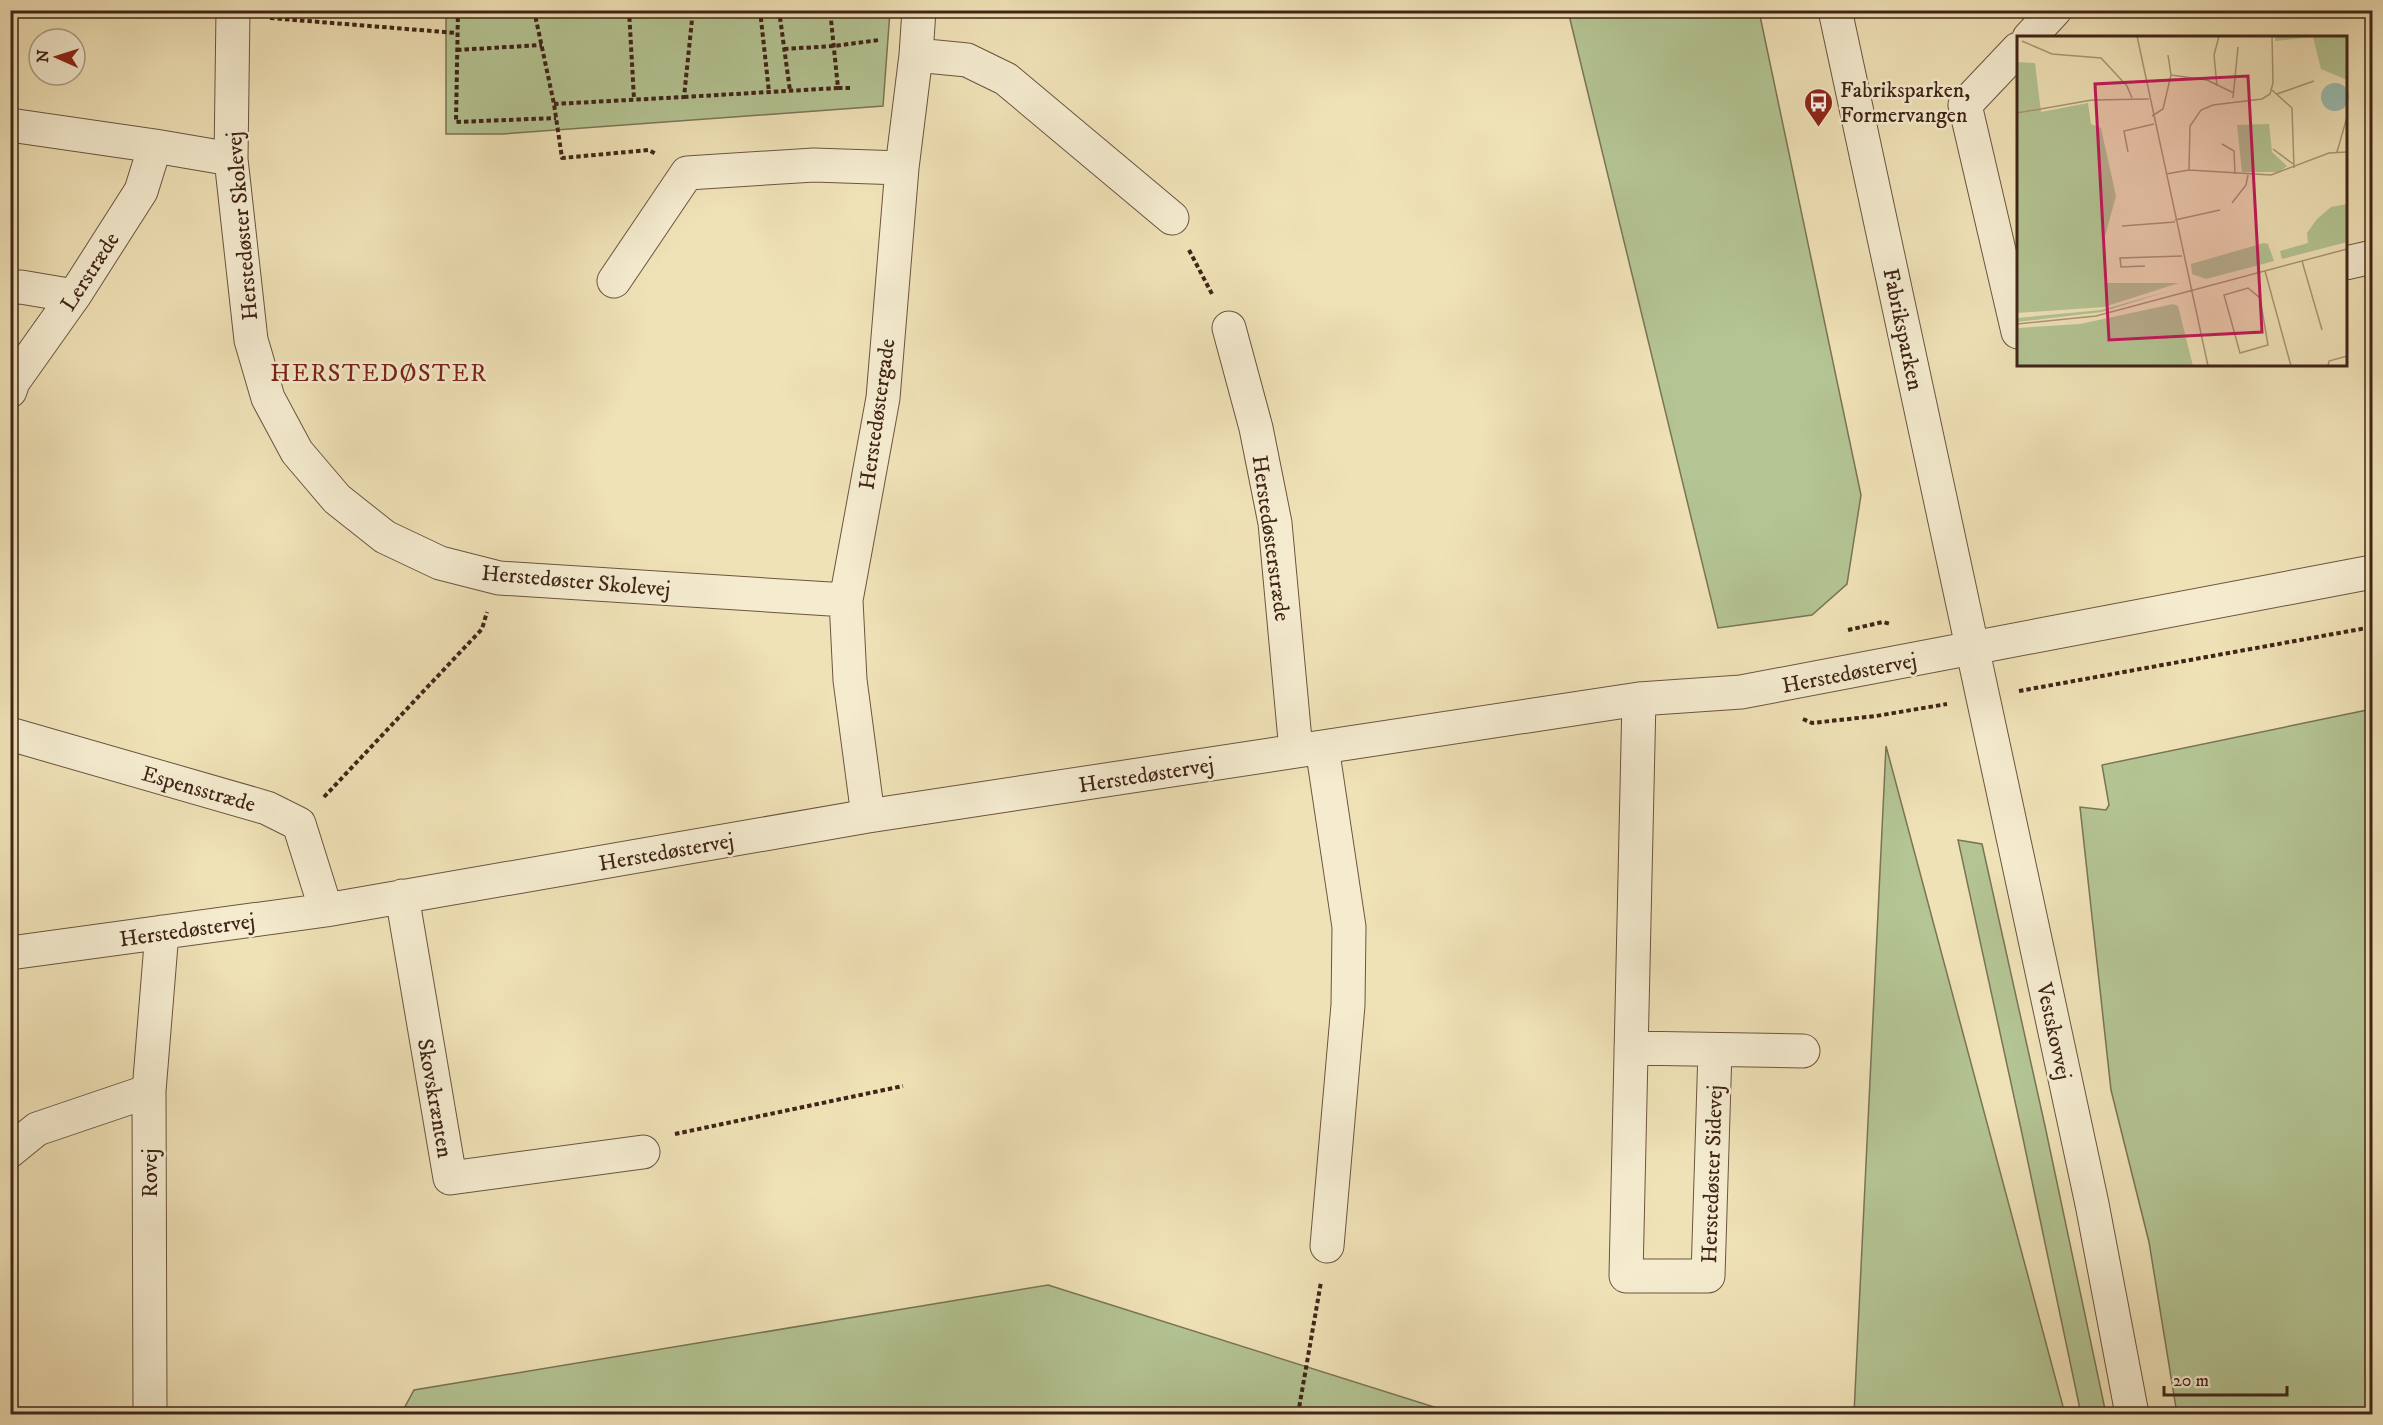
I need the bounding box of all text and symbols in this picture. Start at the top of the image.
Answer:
north arrow [27,27,87,87]
inset map [2017,36,2347,366]
text: N [33,49,53,63]
place label: Fabriksparken, Formervangen [1840,77,1970,129]
bus stop icon: Fabriksparken, Formervangen [1803,86,1835,128]
street label: Herstedøster Skolevej [221,130,264,321]
street label: Lerstræde [55,227,126,316]
street label: Fabriksparken [1876,266,1929,393]
street label: Herstedøstergade [854,337,901,492]
district label: HERSTEDØSTER [270,359,488,389]
street label: Herstedøsterstræde [1245,453,1296,623]
street label: Herstedøster Skolevej [480,560,671,603]
street label: Herstedøstervej [1780,647,1919,700]
street label: Herstedøstervej [1077,751,1216,800]
street label: Espensstræde [139,760,259,819]
street label: Herstedøstervej [597,827,736,878]
street label: Herstedøstervej [118,908,257,953]
street label: Vestskovvej [2030,979,2077,1082]
street label: Skovskrænten [411,1036,458,1161]
street label: Herstedøster Sidevej [1696,1084,1729,1264]
street label: Rovej [137,1148,164,1198]
scale bar [2164,1359,2287,1397]
text: 20 m [2173,1370,2209,1392]

